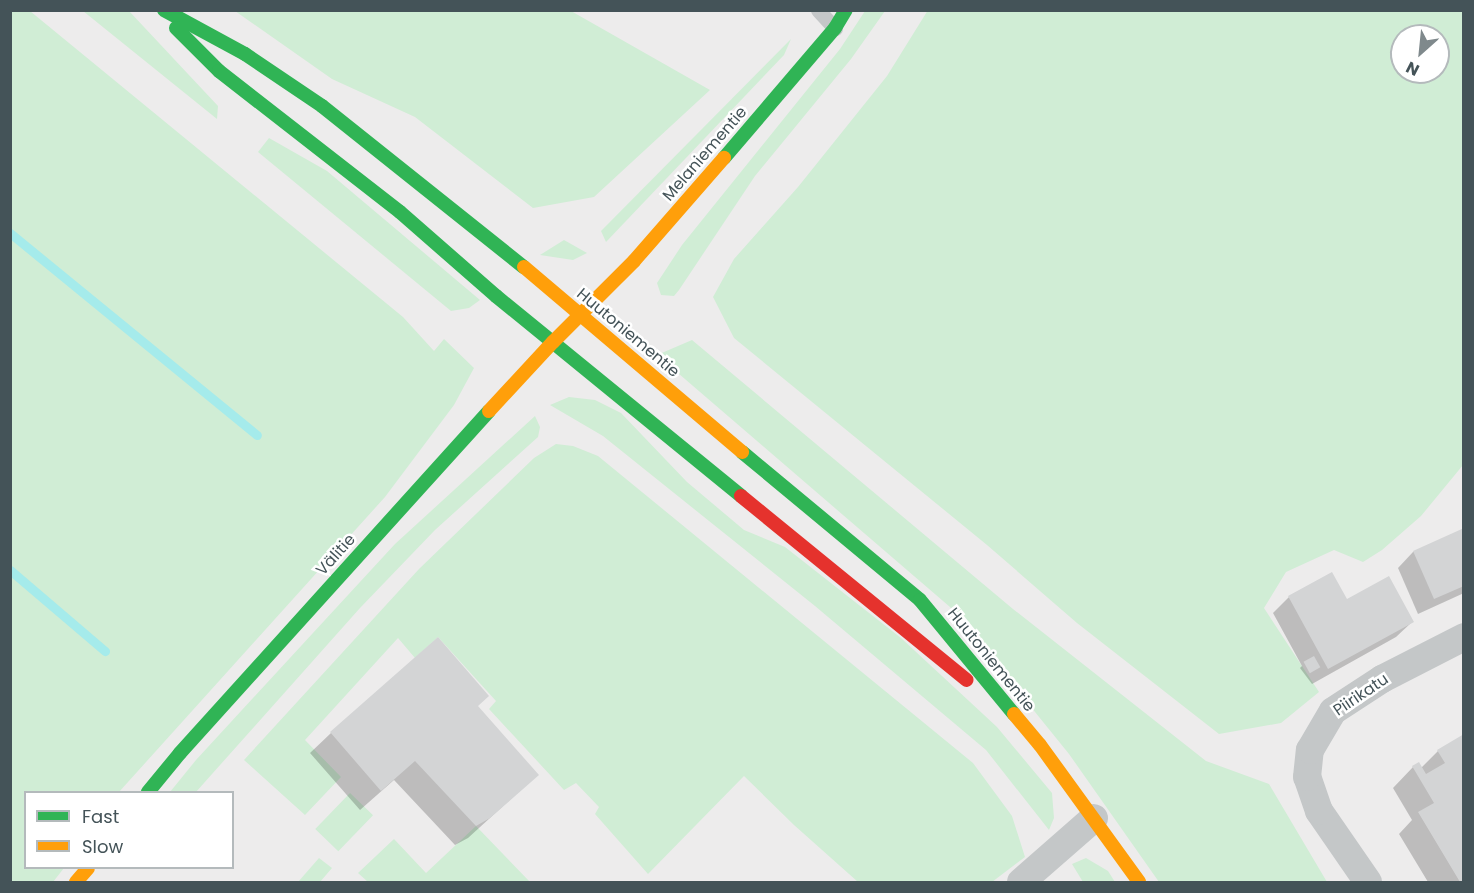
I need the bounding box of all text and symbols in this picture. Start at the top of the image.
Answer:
north arrow [1390,24,1450,84]
text: N [1402,56,1423,82]
street label: Melaniementie [659,103,751,205]
street label: Huutoniementie [573,284,683,382]
street label: Välitie [312,530,360,580]
street label: Huutoniementie [943,604,1039,716]
street label: Piirikatu [1330,670,1392,720]
legend [24,791,234,869]
text: Fast [82,804,119,829]
text: Slow [82,834,123,859]

